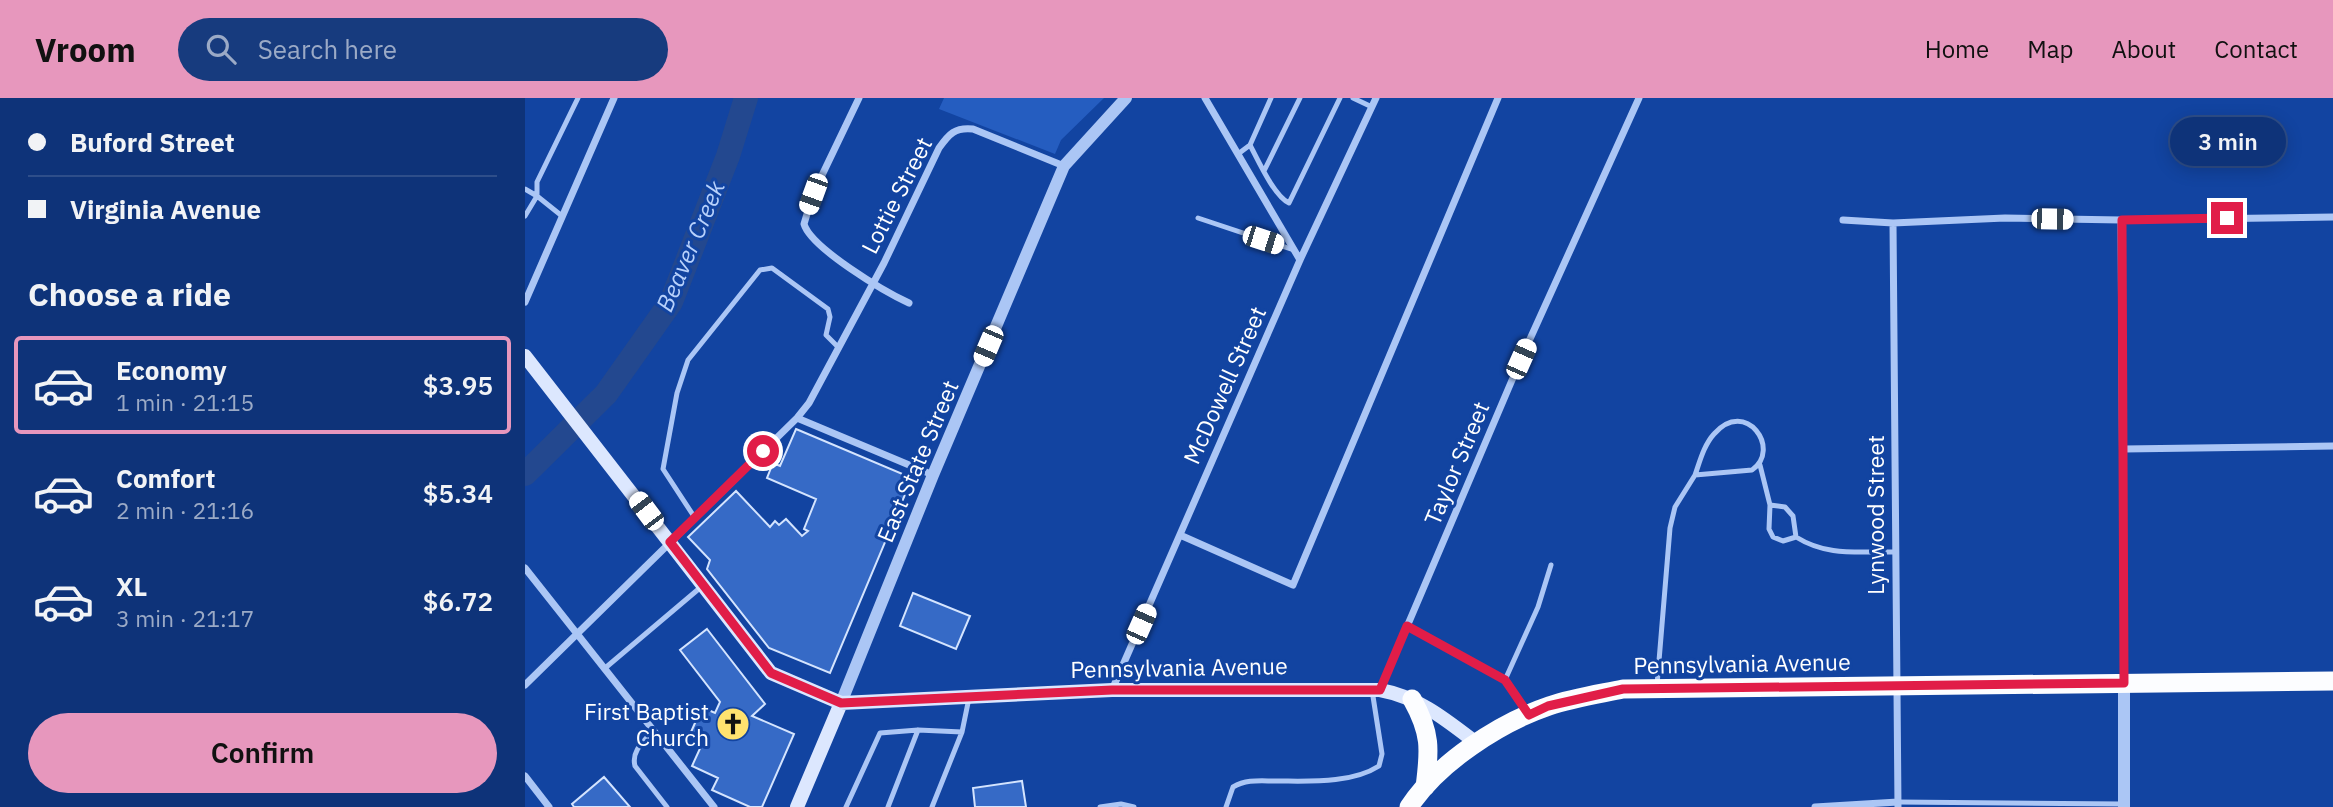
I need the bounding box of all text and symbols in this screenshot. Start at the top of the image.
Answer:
search box [178,18,668,81]
text: Vroom [35,28,136,71]
icon: search [202,30,240,68]
text: Search here [258,32,397,66]
text: Home [1925,33,1989,65]
text: Map [2027,33,2073,65]
text: About [2111,33,2176,65]
text: Contact [2214,33,2298,65]
callout: 3 min [2169,116,2285,166]
text: Buford Street [70,125,235,159]
text: 3 min [2198,126,2258,156]
street label: Lottie Street [854,132,938,258]
car [796,171,831,217]
water label: Beaver Creek [648,175,732,316]
text: Virginia Avenue [70,192,261,226]
route end [2211,202,2243,234]
car [2031,208,2074,230]
car [1240,224,1287,256]
text: Choose a ride [28,273,231,315]
street label: McDowell Street [1176,301,1272,469]
car [971,323,1006,369]
car [1503,336,1540,382]
text: Economy [116,353,227,387]
icon: car [32,354,95,417]
text: $3.95 [423,368,493,402]
street label: East State Street [869,375,965,547]
text: 1 min · 21:15 [116,387,254,417]
street label: Taylor Street [1417,397,1495,529]
route start [747,435,779,467]
street label: Lynwood Street [1860,435,1890,595]
text: Comfort [116,461,215,495]
icon: car [32,462,95,525]
text: $5.34 [423,476,493,510]
car [625,488,668,534]
text: 2 min · 21:16 [116,495,254,525]
text: XL [116,569,147,603]
icon: car [32,570,95,633]
text: $6.72 [423,584,493,618]
car [1123,601,1160,647]
text: 3 min · 21:17 [116,603,254,633]
street label: Pennsylvania Avenue [1633,646,1851,680]
street label: Pennsylvania Avenue [1070,650,1288,684]
place label: First Baptist Church [584,696,709,752]
church icon: First Baptist Church [714,705,752,743]
button: Confirm [28,713,497,793]

